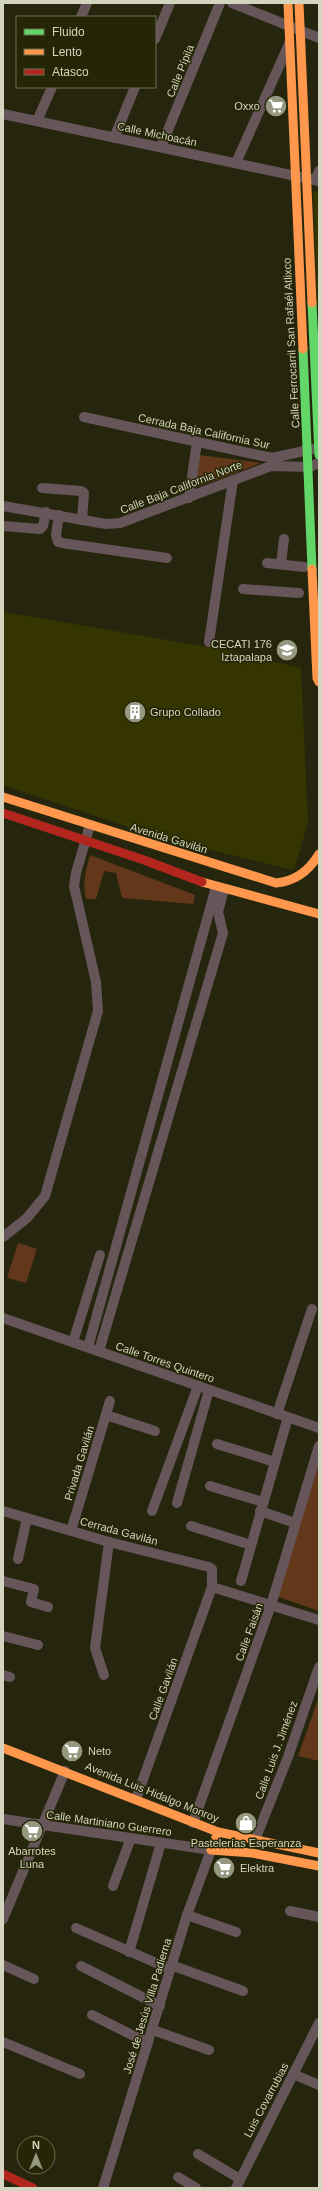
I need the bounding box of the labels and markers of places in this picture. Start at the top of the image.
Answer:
supermarket icon: Oxxo [263,93,289,119]
place label: Oxxo [234,100,260,112]
school or university icon: CECATI 176 Iztapalapa [274,637,300,663]
place label: CECATI 176 Iztapalapa [211,638,273,663]
building icon: Grupo Collado [122,699,148,725]
place label: Grupo Collado [150,706,221,718]
supermarket icon: Neto [59,1738,85,1764]
place label: Neto [88,1745,111,1757]
shop icon: Pastelerías Esperanza [233,1810,259,1836]
supermarket icon: Abarrotes Luna [19,1818,45,1844]
place label: Pastelerías Esperanza [191,1837,302,1849]
place label: Abarrotes Luna [8,1845,56,1870]
supermarket icon: Elektra [211,1855,237,1881]
place label: Elektra [240,1862,275,1874]

